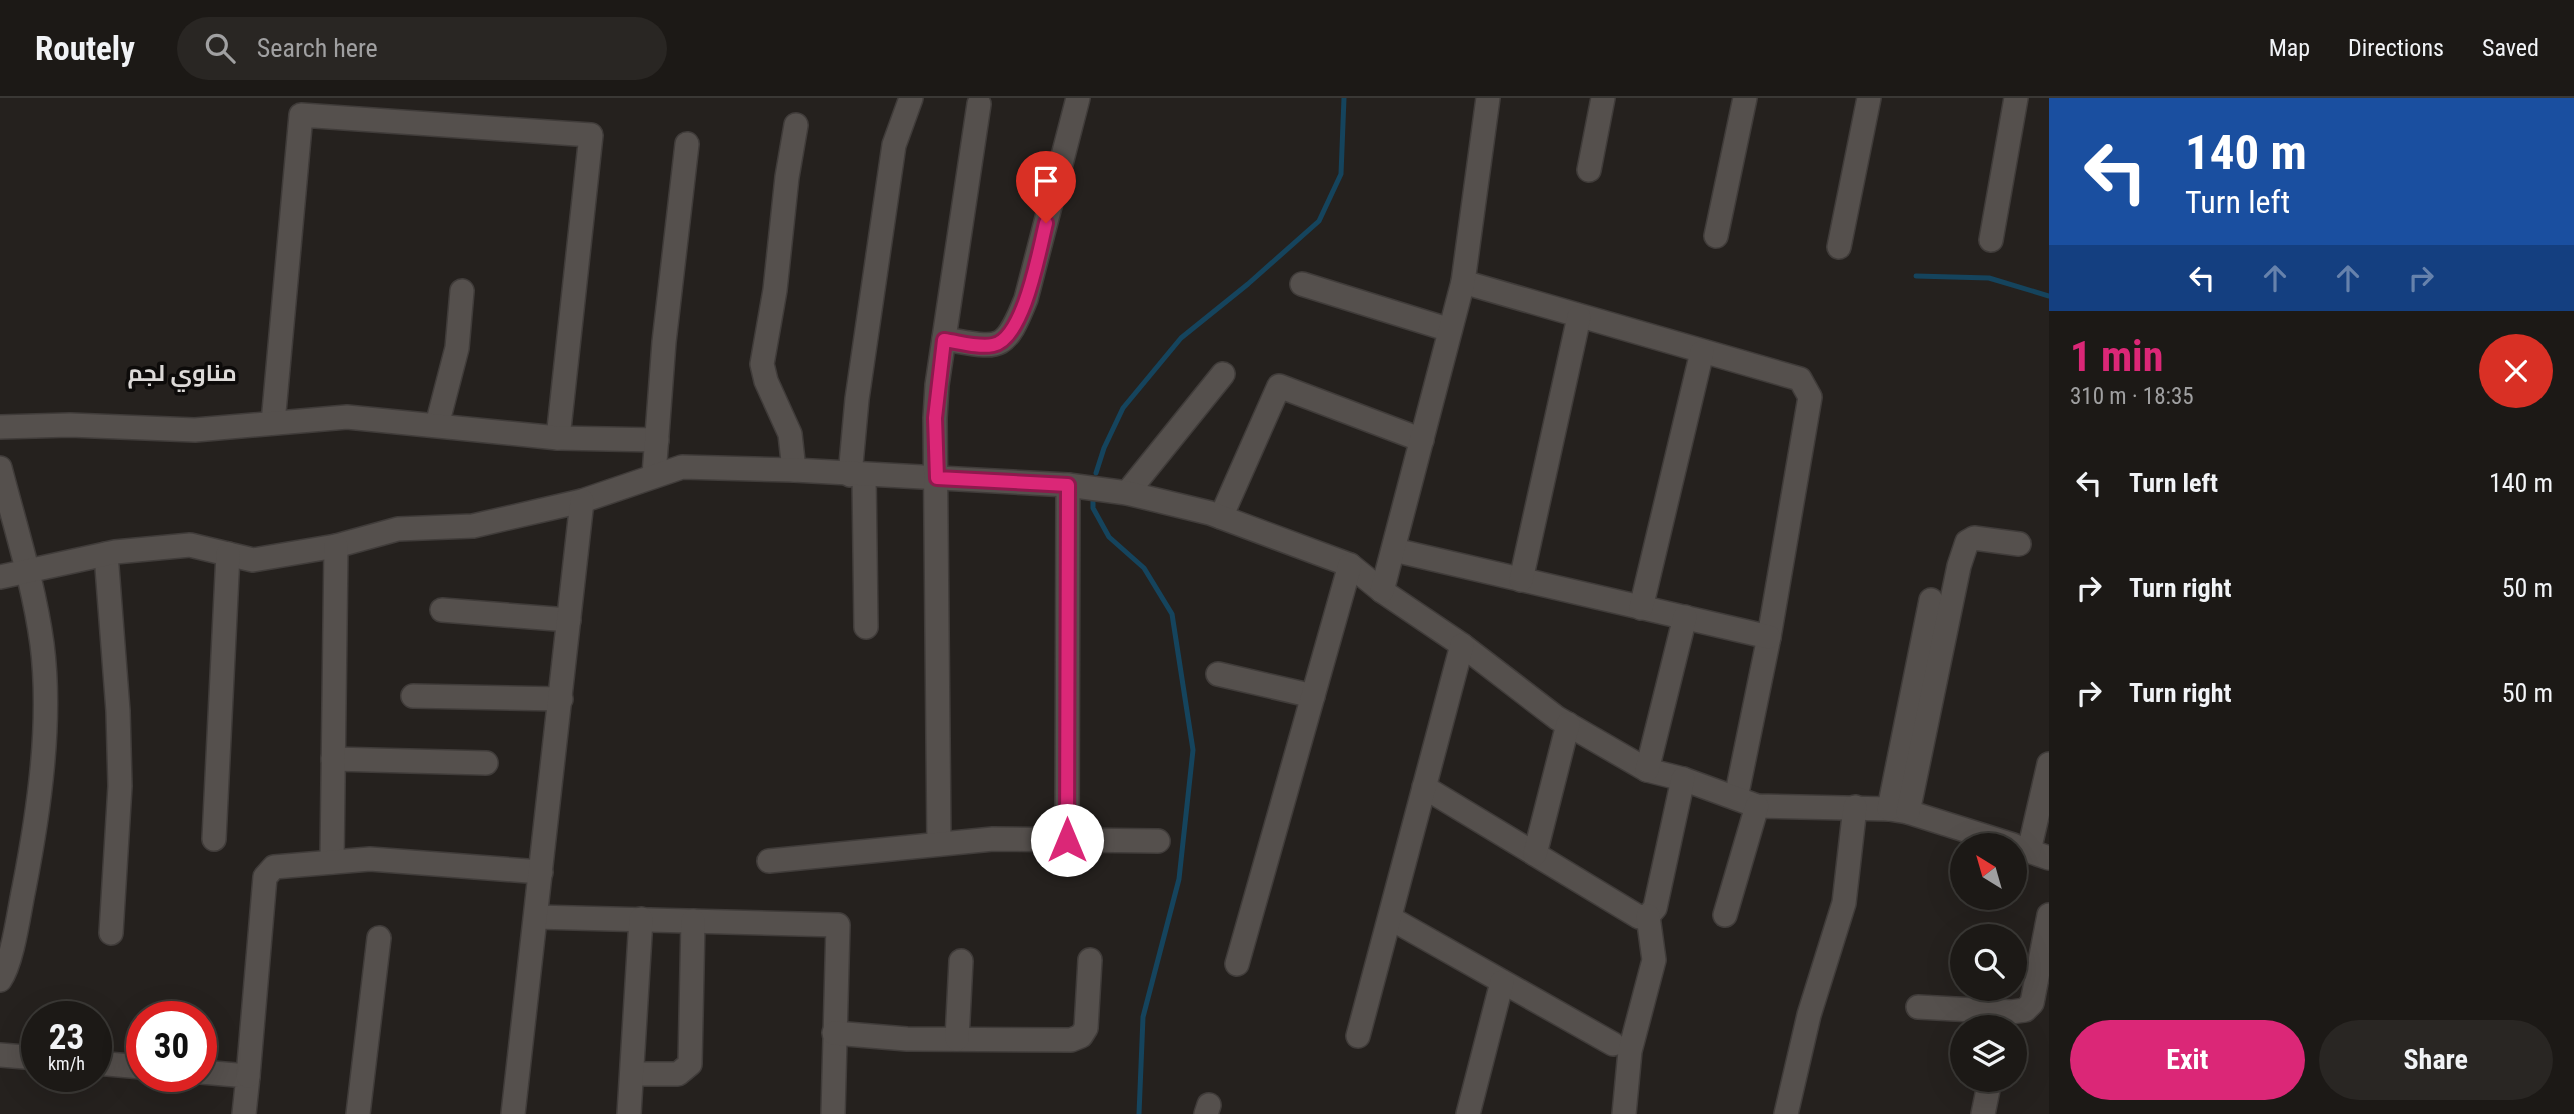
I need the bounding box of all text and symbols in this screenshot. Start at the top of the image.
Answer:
search box [177,17,667,80]
text: Routely [35,29,135,68]
icon: search [201,29,239,67]
text: Search here [257,33,378,63]
text: Map [2269,34,2310,62]
text: Directions [2348,34,2444,62]
text: Saved [2482,34,2539,62]
text: 140 m [2185,124,2307,181]
icon: left [2070,126,2161,217]
pin [1016,151,1076,223]
icon: arrive [1027,162,1065,200]
text: Turn left [2185,183,2290,221]
icon: left [2183,259,2221,297]
icon: ahead [2256,259,2294,297]
icon: ahead [2329,259,2367,297]
icon: right [2402,259,2440,297]
text: 1 min [2070,332,2163,381]
button: close [2479,334,2553,408]
district label: مناوي لجم [127,360,237,392]
text: 310 m · 18:35 [2070,383,2194,410]
icon: left [2070,464,2108,502]
text: Turn left [2129,468,2218,498]
text: 140 m [2489,468,2553,498]
icon: right [2070,569,2108,607]
text: Turn right [2129,573,2231,603]
text: 50 m [2502,573,2553,603]
icon: right [2070,674,2108,712]
text: Turn right [2129,678,2231,708]
text: 50 m [2502,678,2553,708]
position arrow [1030,803,1104,877]
north arrow [1950,833,2026,910]
map controls [1950,833,2027,1092]
button: search [1950,924,2027,1001]
speed limit sign: 30 [126,1001,217,1092]
button: layers [1950,1015,2027,1092]
text: 23 [49,1017,84,1058]
button: Exit [2070,1020,2305,1100]
button: Share [2319,1020,2553,1100]
text: km/h [48,1053,85,1074]

